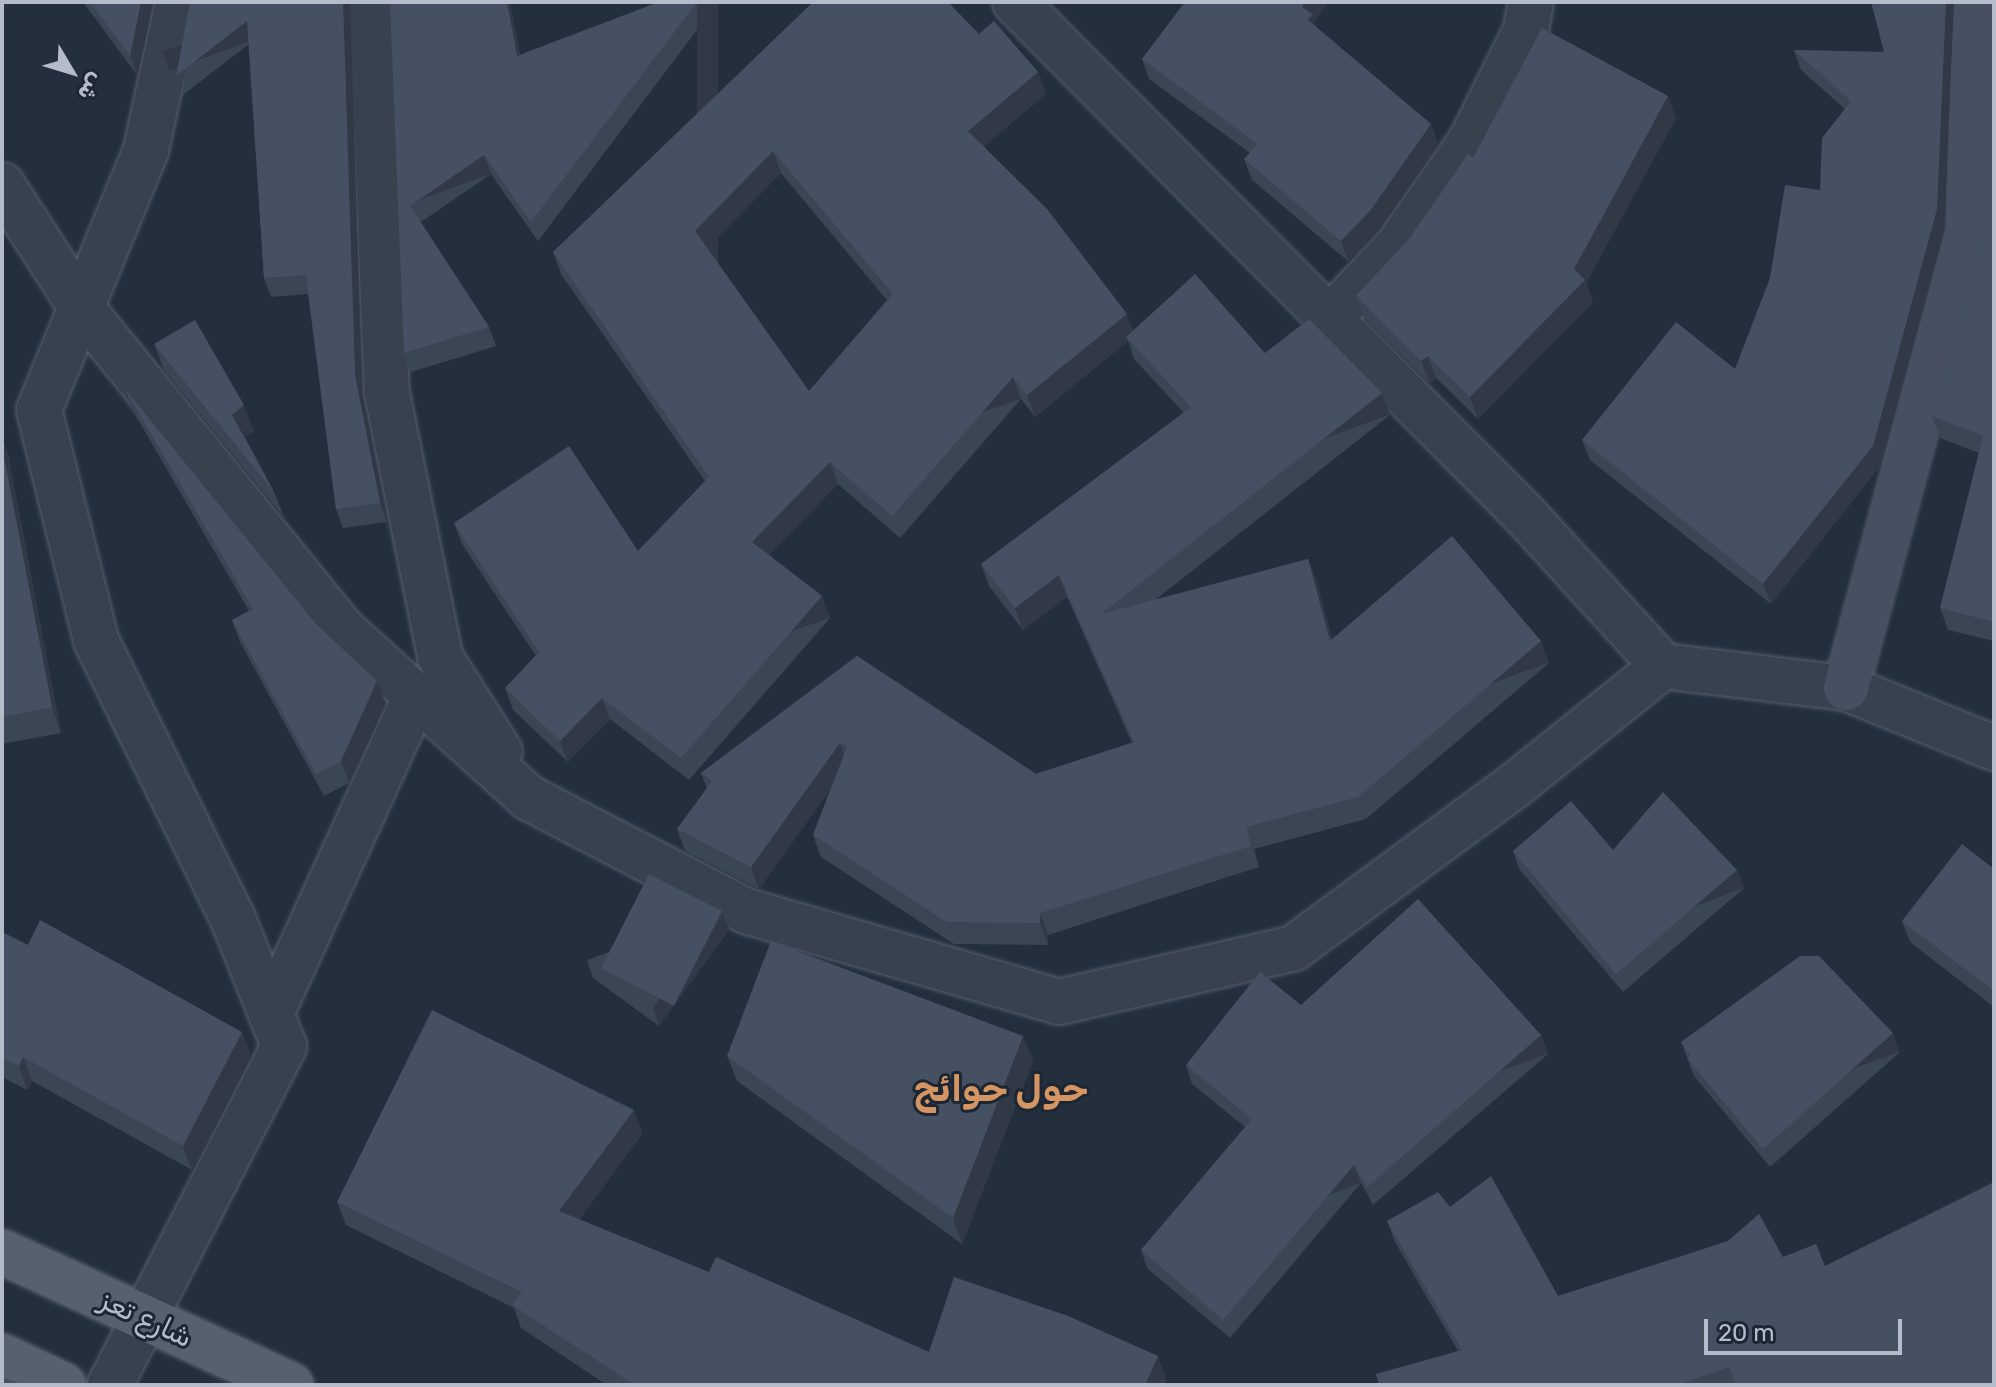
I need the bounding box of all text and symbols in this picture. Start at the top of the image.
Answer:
north arrow [32,32,112,112]
text: ش [72,68,111,106]
district label: حول حوائج [914,1067,1088,1111]
street label: شارع تعز [94,1283,198,1355]
scale bar [1708,1303,1906,1353]
text: 20 m [1718,1319,1775,1347]

